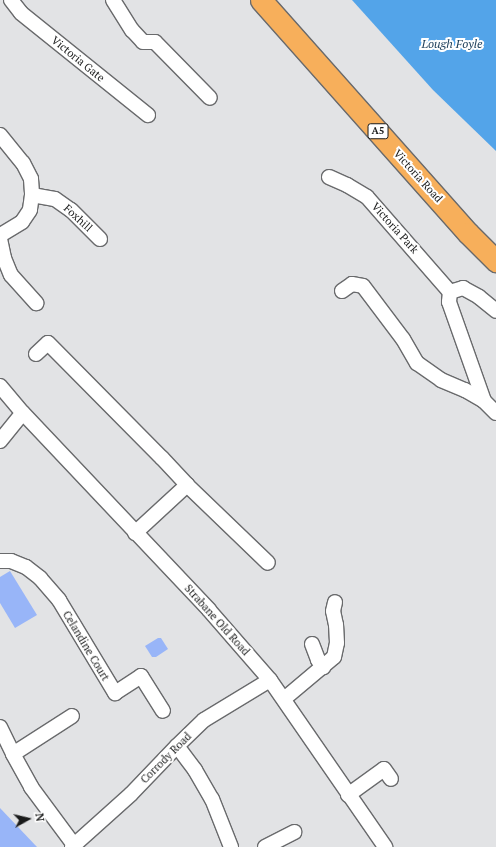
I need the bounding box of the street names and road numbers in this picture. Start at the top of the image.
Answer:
street label: Victoria Gate [49,34,107,84]
road number: A5 [367,123,389,139]
street label: Victoria Road [391,147,445,205]
street label: Victoria Park [369,200,421,256]
street label: Foxhill [61,202,95,234]
street label: Strabane Old Road [182,582,252,658]
street label: Celandine Court [60,609,112,683]
street label: Corrody Road [138,730,194,786]

